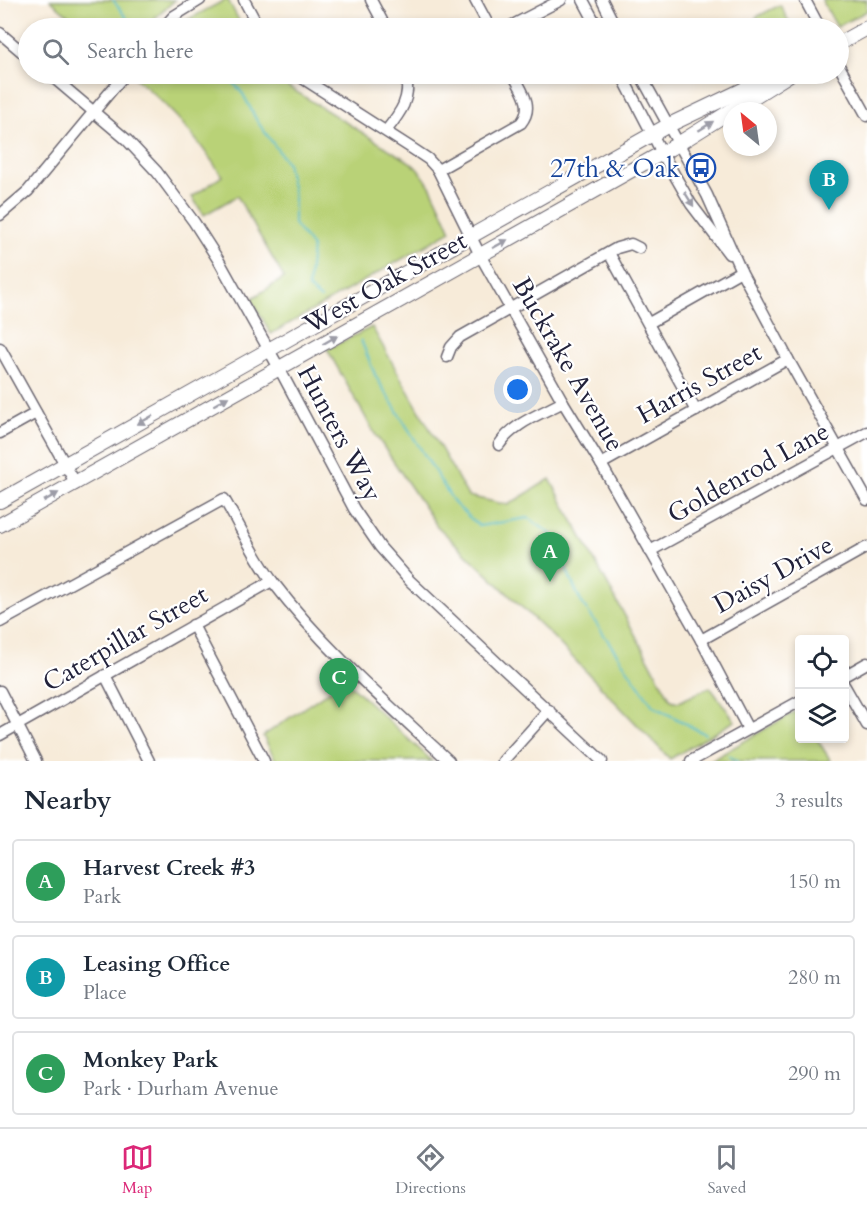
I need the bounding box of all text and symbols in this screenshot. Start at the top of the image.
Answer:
search box [18,18,849,84]
icon: search [39,35,72,68]
text: Search here [87,36,194,66]
north arrow [723,102,777,156]
one-way arrow [698,121,714,132]
place label: 27th & Oak [550,151,680,186]
bus stop icon: 27th & Oak [685,152,717,184]
pin: B [810,160,848,210]
one-way arrow [683,191,694,207]
street label: West Oak Street [296,223,473,342]
one-way arrow [492,239,509,249]
street label: Buckrake Avenue [505,271,633,458]
one-way arrow [322,335,339,345]
street label: Harris Street [631,335,768,432]
street label: Hunters Way [289,359,390,508]
your location [503,375,532,404]
one-way arrow [213,396,230,406]
street label: Goldenrod Lane [661,414,835,531]
one-way arrow [136,415,153,425]
one-way arrow [43,492,60,502]
street label: Daisy Drive [707,527,839,622]
pin: A [530,532,570,582]
street label: Caterpillar Street [36,577,214,700]
map controls [795,635,849,743]
button: locate [795,635,849,689]
pin: C [320,658,358,708]
button: layers [795,689,849,743]
text: Nearby [24,783,112,818]
text: 3 results [775,787,843,814]
text: Harvest Creek #3 [83,853,255,883]
text: A [38,868,53,895]
text: 150 m [788,868,841,895]
text: Park [83,883,121,910]
text: Leasing Office [83,949,230,979]
text: B [38,964,53,991]
text: 280 m [788,964,841,991]
text: Place [83,979,127,1006]
text: Monkey Park [83,1045,218,1075]
text: C [38,1060,53,1087]
text: 290 m [788,1060,841,1087]
text: Park · Durham Avenue [83,1075,279,1102]
tab: Map [121,1141,154,1199]
tab: Directions [395,1141,466,1199]
tab: Saved [707,1141,746,1199]

